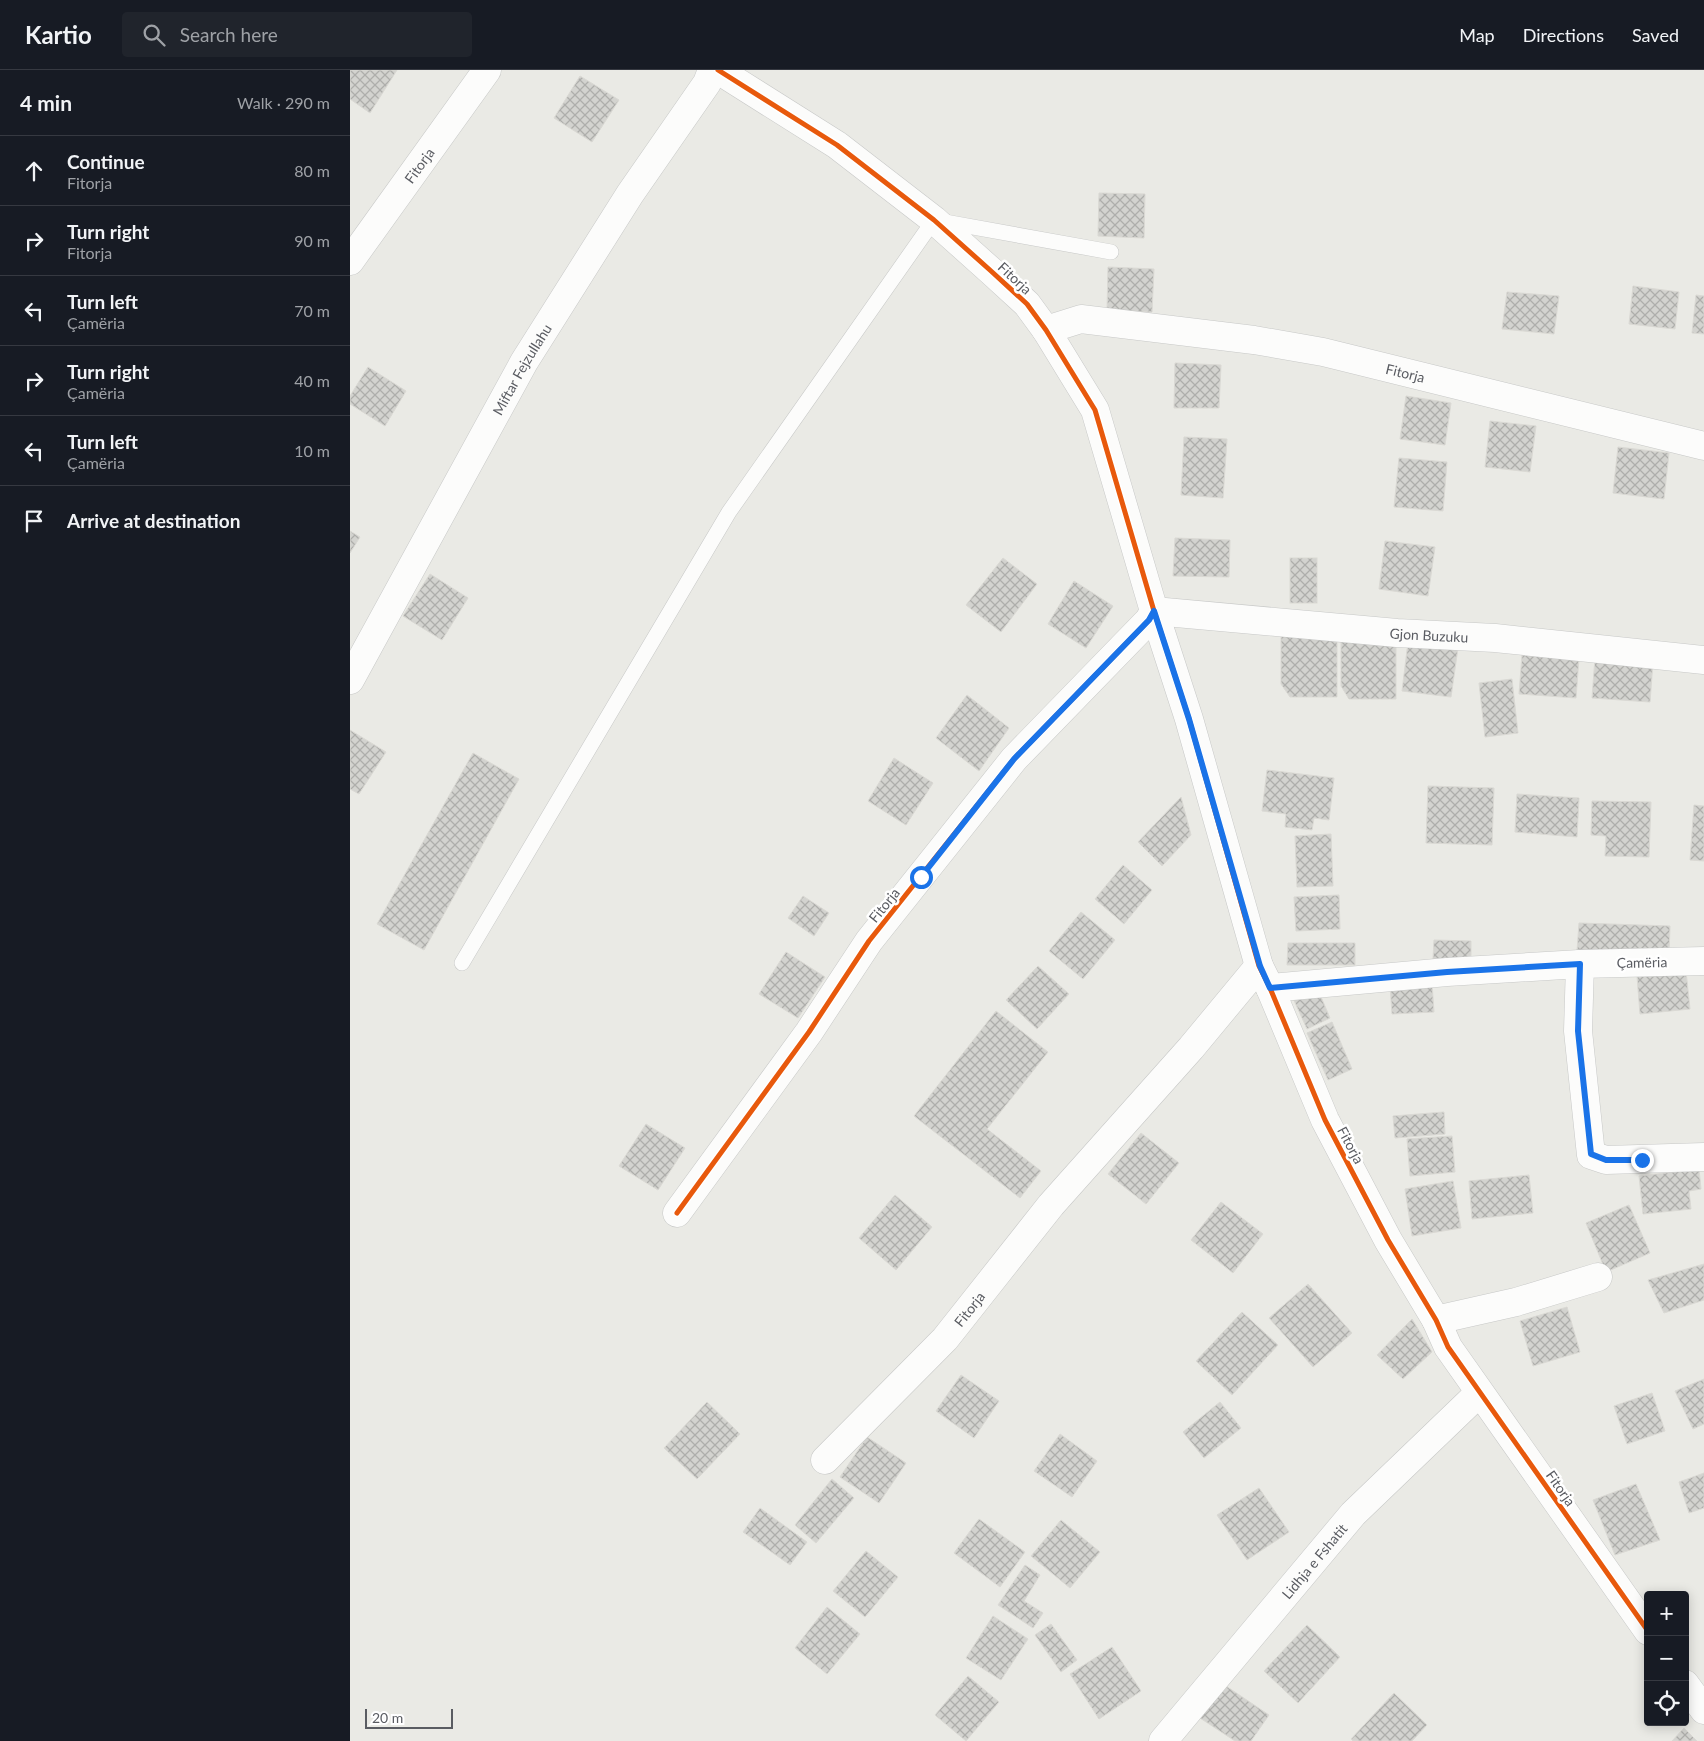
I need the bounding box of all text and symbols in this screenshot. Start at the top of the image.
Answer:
search box [122,12,472,57]
text: Kartio [25,20,92,49]
icon: search [140,21,168,49]
text: Search here [180,23,278,46]
text: Map [1459,24,1495,46]
text: Directions [1523,24,1604,46]
text: Saved [1632,24,1679,46]
text: 4 min [20,90,72,115]
text: Walk · 290 m [237,93,330,112]
street label: Fitorja [400,144,437,186]
text: Continue [67,150,145,173]
icon: ahead [20,157,48,185]
text: 80 m [294,161,330,180]
text: Fitorja [67,173,112,192]
text: Turn right [67,220,149,243]
icon: right [20,227,48,255]
text: 90 m [294,231,330,250]
text: Fitorja [67,243,112,262]
street label: Fitorja [995,258,1035,298]
text: Turn left [67,290,138,313]
icon: left [20,297,48,325]
text: 70 m [294,301,330,320]
text: Çamëria [67,313,125,332]
street label: Miftar Fejzullahu [488,320,555,418]
street label: Fitorja [1384,359,1427,385]
text: Turn right [67,360,149,383]
icon: right [20,367,48,395]
text: 40 m [294,371,330,390]
text: Çamëria [67,383,125,402]
text: Turn left [67,430,138,453]
icon: left [20,437,48,465]
text: 10 m [294,441,330,460]
text: Çamëria [67,453,125,472]
icon: arrive [20,507,48,535]
text: Arrive at destination [67,509,240,532]
street label: Gjon Buzuku [1389,624,1469,645]
route start [910,866,933,889]
street label: Fitorja [865,884,903,926]
street label: Çamëria [1617,953,1667,971]
street label: Fitorja [1334,1124,1368,1166]
route end [1631,1149,1654,1172]
street label: Fitorja [950,1288,988,1330]
street label: Fitorja [1543,1467,1579,1509]
street label: Lidhja e Fshatit [1278,1520,1350,1602]
map controls [1644,1591,1689,1726]
button: + [1644,1591,1689,1636]
button: − [1644,1636,1689,1681]
button: locate [1644,1681,1689,1726]
scale bar [365,1706,452,1729]
text: 20 m [372,1709,403,1726]

